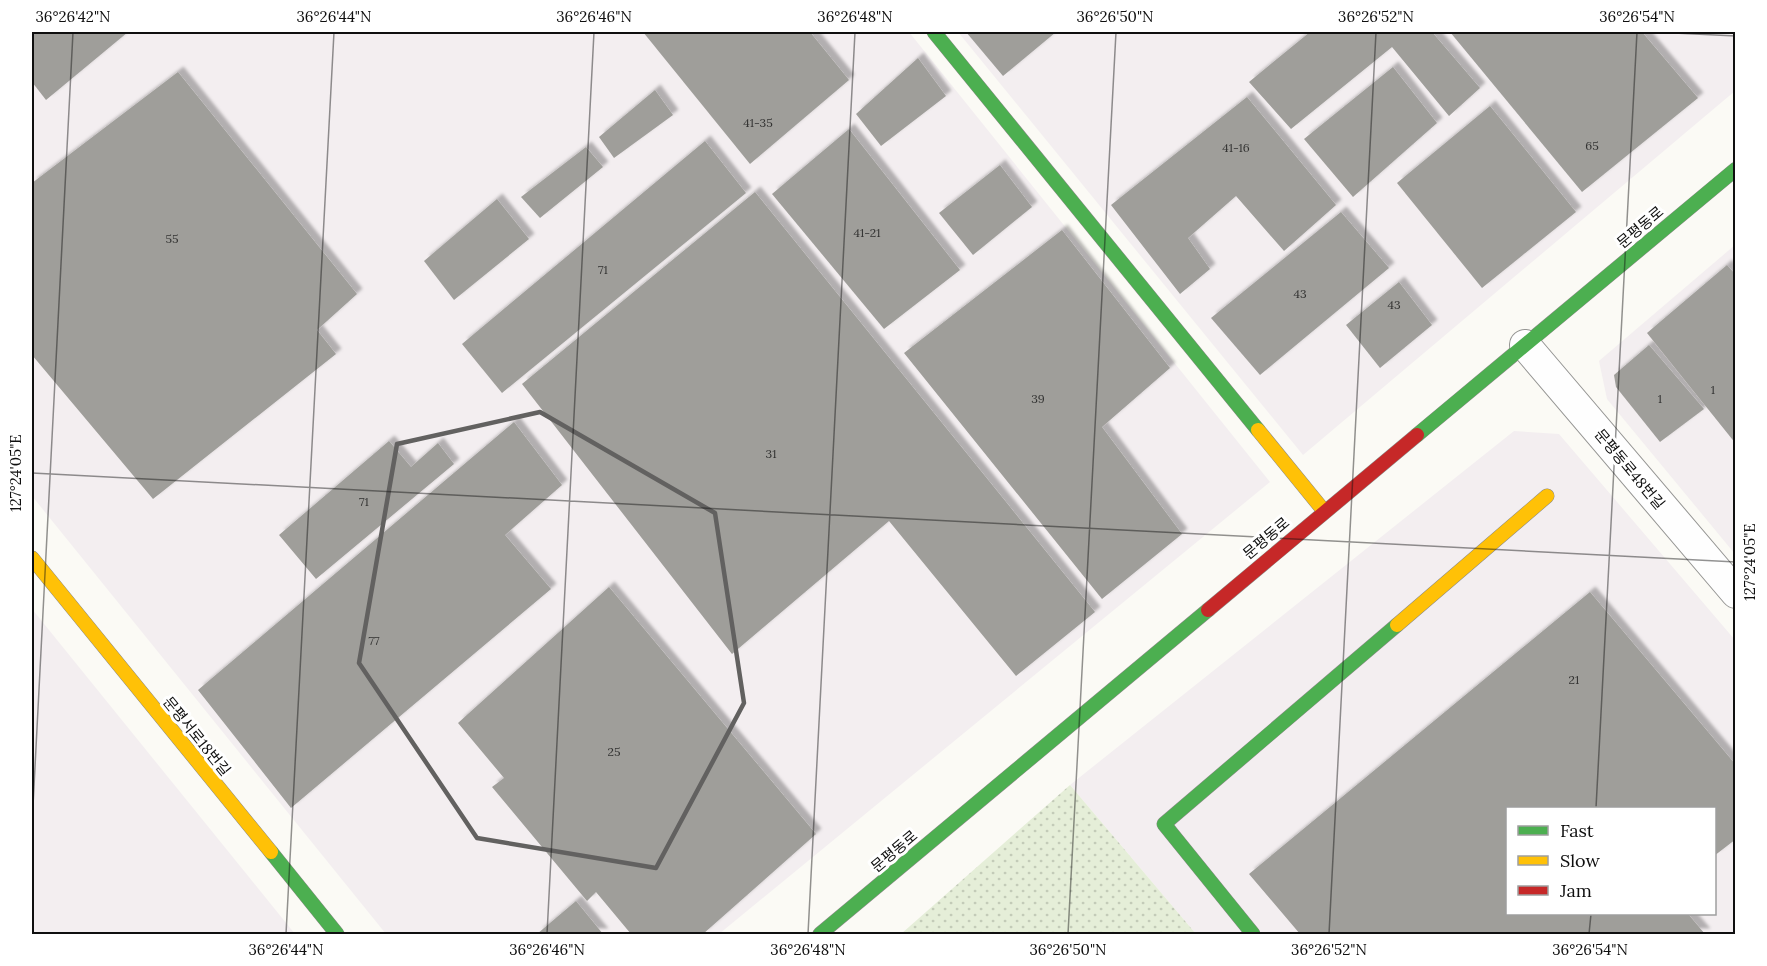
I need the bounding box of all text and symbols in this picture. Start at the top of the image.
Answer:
text: 36°26'42"N [35,7,111,26]
text: 36°26'44"N [297,7,371,26]
text: 36°26'46"N [556,7,632,26]
text: 36°26'48"N [817,7,893,26]
text: 36°26'50"N [1076,7,1154,26]
text: 36°26'52"N [1338,7,1414,26]
text: 36°26'54"N [1599,7,1675,26]
house number: 41-35 [743,115,773,130]
house number: 65 [1585,138,1599,153]
house number: 41-16 [1222,140,1250,155]
street label: 문평동로 [1613,202,1667,252]
house number: 41-21 [853,225,881,240]
house number: 55 [165,231,179,246]
house number: 71 [598,262,608,277]
house number: 43 [1293,286,1307,301]
house number: 43 [1387,297,1401,312]
house number: 1 [1711,382,1715,397]
house number: 39 [1031,391,1045,406]
house number: 1 [1658,391,1662,406]
street label: 문평동로48번길 [1591,425,1669,513]
text: 127°24'05"E [6,434,25,512]
house number: 31 [765,446,777,461]
house number: 71 [359,494,369,509]
street label: 문평동로 [1239,513,1293,563]
text: 127°24'05"E [1740,523,1759,601]
house number: 77 [368,633,380,648]
house number: 21 [1569,672,1579,687]
street label: 문평서로18번길 [159,692,235,780]
house number: 25 [608,744,620,759]
legend [1506,807,1716,915]
text: Fast [1560,819,1594,842]
street label: 문평동로 [867,826,921,876]
text: Slow [1560,849,1600,872]
text: Jam [1559,879,1592,902]
text: 36°26'44"N [249,940,323,959]
text: 36°26'46"N [509,940,585,959]
text: 36°26'48"N [770,940,846,959]
text: 36°26'50"N [1029,940,1107,959]
text: 36°26'52"N [1291,940,1367,959]
text: 36°26'54"N [1552,940,1628,959]

